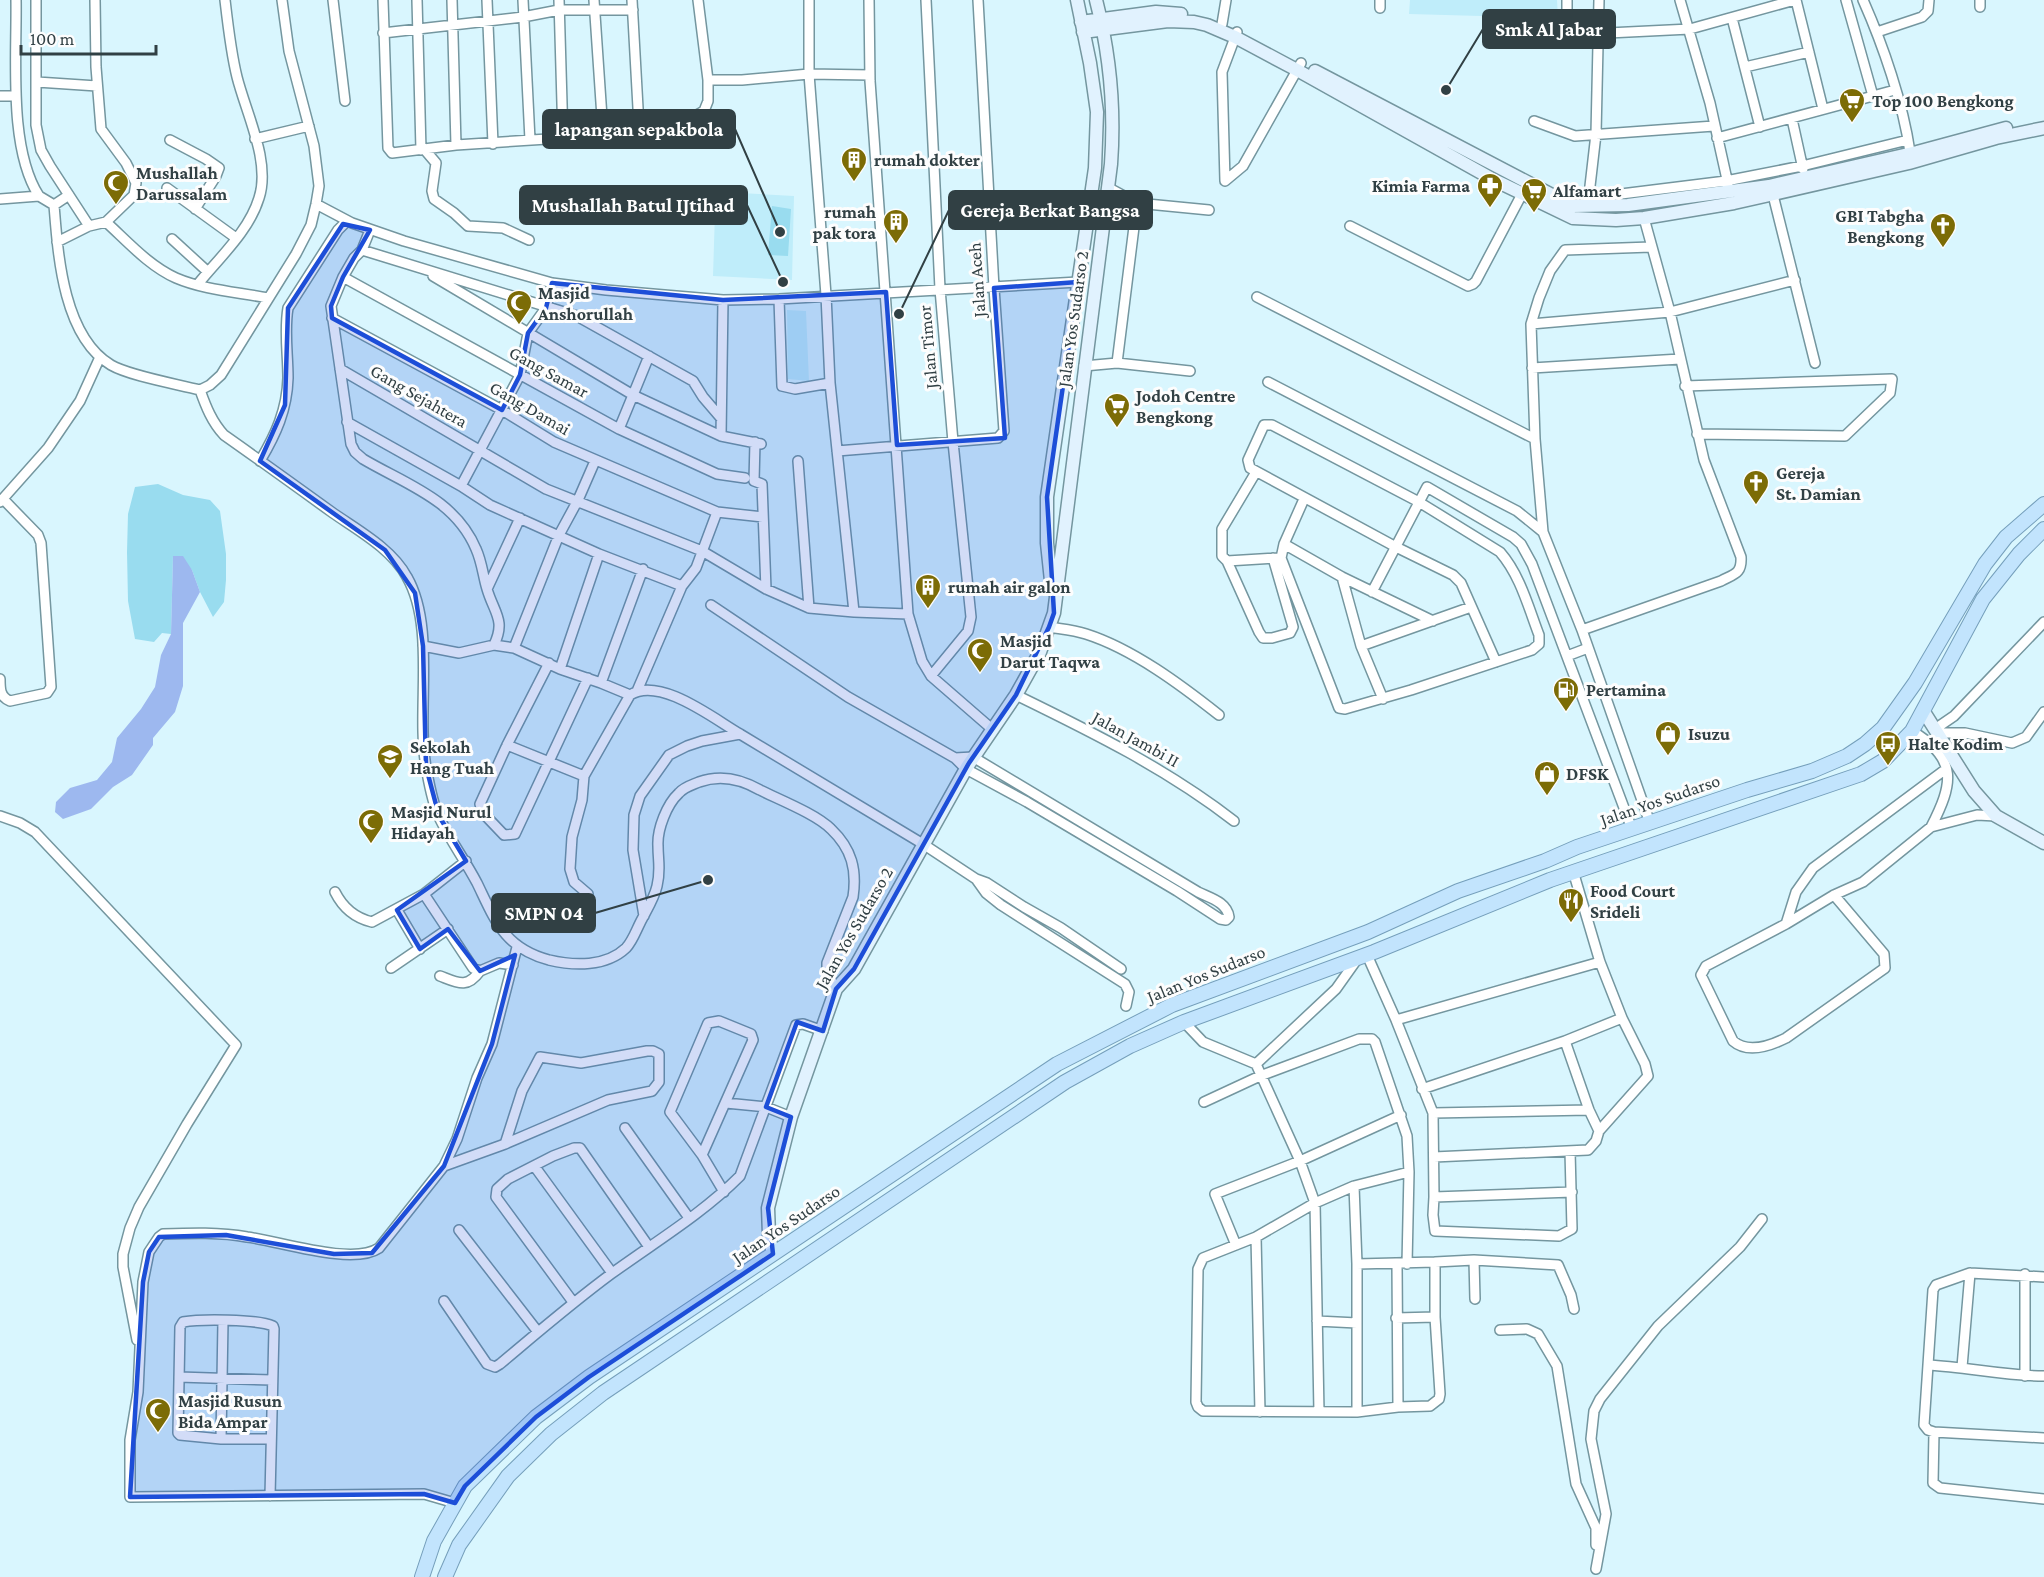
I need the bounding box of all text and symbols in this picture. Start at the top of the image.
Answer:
callout: Smk Al Jabar [1483,10,1615,48]
scale bar [21,18,156,56]
text: Smk Al Jabar [1495,18,1603,40]
text: 100 m [30,29,75,49]
supermarket icon: Top 100 Bengkong [1837,86,1867,124]
place label: Top 100 Bengkong [1872,91,2014,111]
callout: lapangan sepakbola [543,110,735,148]
text: lapangan sepakbola [555,118,724,140]
building icon: rumah dokter [839,145,869,183]
place label: rumah dokter [874,150,980,170]
place label: Mushallah Darussalam [136,163,228,204]
mosque icon: Mushallah Darussalam [101,168,131,206]
pharmacy icon: Kimia Farma [1475,171,1505,209]
place label: Kimia Farma [1372,176,1470,196]
supermarket icon: Alfamart [1519,176,1549,214]
place label: Alfamart [1552,181,1622,201]
callout: Mushallah Batul IJtihad [520,186,747,224]
callout: Gereja Berkat Bangsa [949,191,1152,229]
text: Mushallah Batul IJtihad [531,194,735,216]
text: Gereja Berkat Bangsa [960,199,1140,222]
place label: rumah pak tora [813,202,877,243]
place label: GBI Tabgha Bengkong [1835,206,1924,247]
building icon: rumah pak tora [881,207,911,245]
church icon: GBI Tabgha Bengkong [1928,211,1958,249]
street label: Jalan Aceh [964,242,990,320]
street label: Jalan Yos Sudarso 2 [1053,250,1092,390]
place label: Masjid Anshorullah [537,283,634,324]
mosque icon: Masjid Anshorullah [504,288,534,326]
street label: Jalan Timor [914,304,942,392]
street label: Gang Samar [506,342,593,402]
street label: Gang Sejahtera [367,360,471,433]
street label: Gang Damai [486,377,574,439]
place label: Jodoh Centre Bengkong [1134,386,1235,427]
supermarket icon: Jodoh Centre Bengkong [1102,391,1132,429]
place label: Gereja St. Damian [1776,463,1861,504]
church icon: Gereja St. Damian [1741,468,1771,506]
building icon: rumah air galon [913,572,943,610]
place label: rumah air galon [948,577,1071,597]
place label: Masjid Darut Taqwa [1000,631,1100,672]
mosque icon: Masjid Darut Taqwa [965,636,995,674]
fuel station icon: Pertamina [1551,675,1581,713]
place label: Pertamina [1586,680,1666,700]
street label: Jalan Jambi II [1087,706,1183,771]
shop icon: Isuzu [1653,719,1683,757]
place label: Isuzu [1688,724,1731,744]
bus stop icon: Halte Kodim [1873,729,1903,767]
place label: Halte Kodim [1908,734,2004,754]
place label: Sekolah Hang Tuah [410,737,495,778]
school or university icon: Sekolah Hang Tuah [375,742,405,780]
shop icon: DFSK [1532,759,1562,797]
place label: DFSK [1566,764,1609,784]
street label: Jalan Yos Sudarso [1596,770,1723,831]
place label: Masjid Nurul Hidayah [391,802,491,843]
mosque icon: Masjid Nurul Hidayah [356,807,386,845]
street label: Jalan Yos Sudarso 2 [810,863,897,994]
place label: Food Court Srideli [1590,881,1676,922]
restaurant icon: Food Court Srideli [1556,886,1586,924]
callout: SMPN 04 [492,894,595,932]
text: SMPN 04 [505,902,584,924]
street label: Jalan Yos Sudarso [1142,941,1268,1008]
street label: Jalan Yos Sudarso [727,1181,844,1268]
place label: Masjid Rusun Bida Ampar [178,1391,283,1432]
mosque icon: Masjid Rusun Bida Ampar [143,1396,173,1434]

